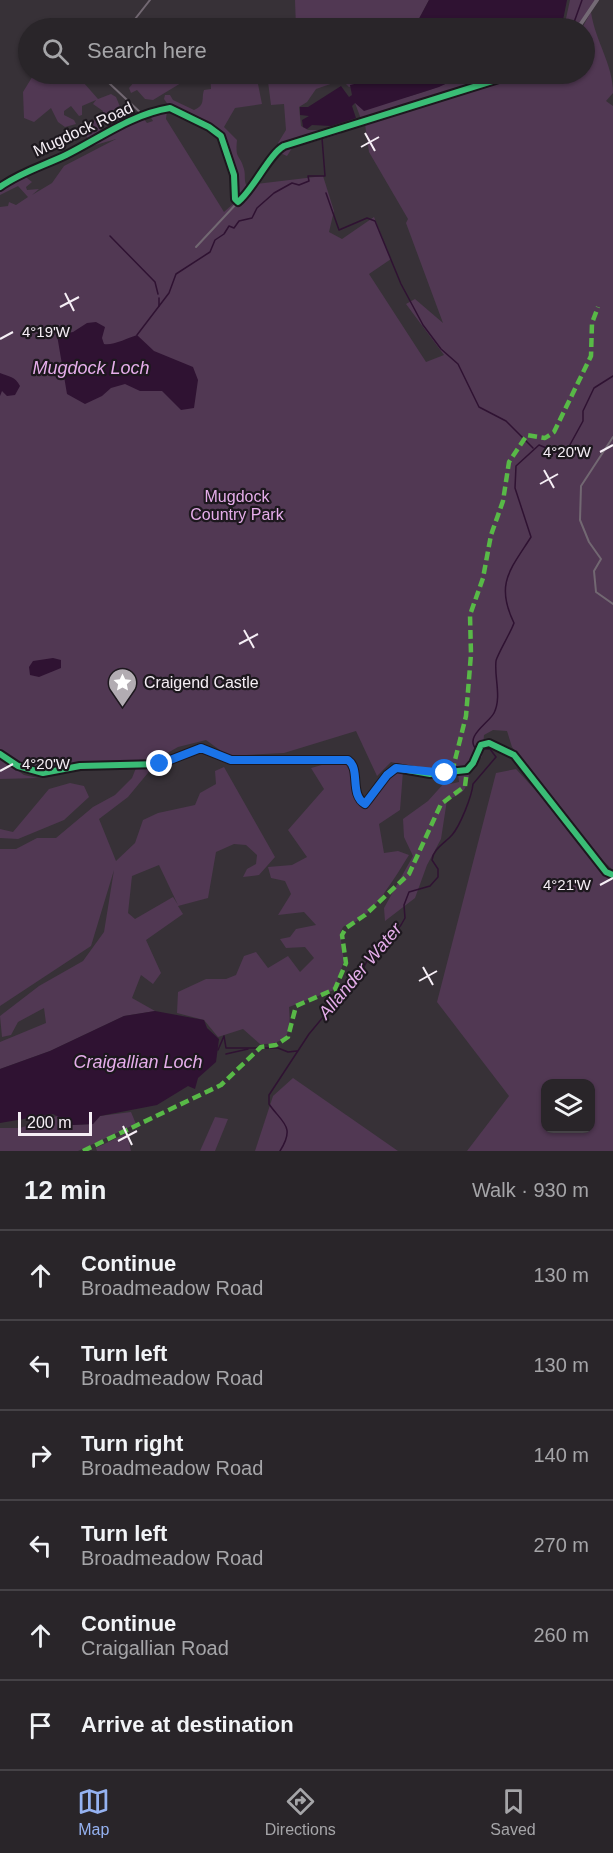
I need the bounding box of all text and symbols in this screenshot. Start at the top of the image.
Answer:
search box [18,18,595,84]
icon: search [39,35,72,68]
text: Search here [87,38,207,63]
street label: Mugdock Road [31,99,135,159]
text: 4°19'W [22,323,71,340]
water label: Mugdock Loch [32,358,150,378]
text: 4°20'W [543,443,592,460]
park label: Mugdock Country Park [190,488,285,523]
place icon: Craigend Castle [107,666,139,708]
place label: Craigend Castle [144,674,259,691]
route end [146,750,172,776]
text: 4°20'W [22,755,71,772]
route start [431,759,457,785]
text: 4°21'W [543,876,592,893]
water label: Allander Water [314,918,406,1024]
water label: Craigallian Loch [73,1052,203,1072]
map controls [541,1079,595,1133]
button: layers [541,1079,595,1133]
scale bar [18,1109,92,1136]
text: 200 m [27,1114,71,1131]
text: 12 min [24,1175,106,1205]
text: Walk · 930 m [472,1179,589,1201]
text: Continue [81,1251,176,1276]
icon: ahead [24,1259,57,1292]
text: 130 m [533,1264,589,1286]
text: Broadmeadow Road [81,1277,263,1299]
text: Turn left [81,1341,167,1366]
icon: left [24,1349,57,1382]
text: 130 m [533,1354,589,1376]
text: Broadmeadow Road [81,1367,263,1389]
text: Turn right [81,1431,183,1456]
icon: right [24,1439,57,1472]
text: 140 m [533,1444,589,1466]
text: Broadmeadow Road [81,1457,263,1479]
text: Turn left [81,1521,167,1546]
icon: left [24,1529,57,1562]
text: 270 m [533,1534,589,1556]
text: Broadmeadow Road [81,1547,263,1569]
text: Continue [81,1611,176,1636]
icon: ahead [24,1619,57,1652]
text: 260 m [533,1624,589,1646]
text: Craigallian Road [81,1637,229,1659]
icon: arrive [24,1709,57,1742]
text: Arrive at destination [81,1712,294,1737]
tab: Map [77,1785,110,1839]
tab: Directions [265,1785,336,1839]
tab: Saved [490,1785,536,1839]

